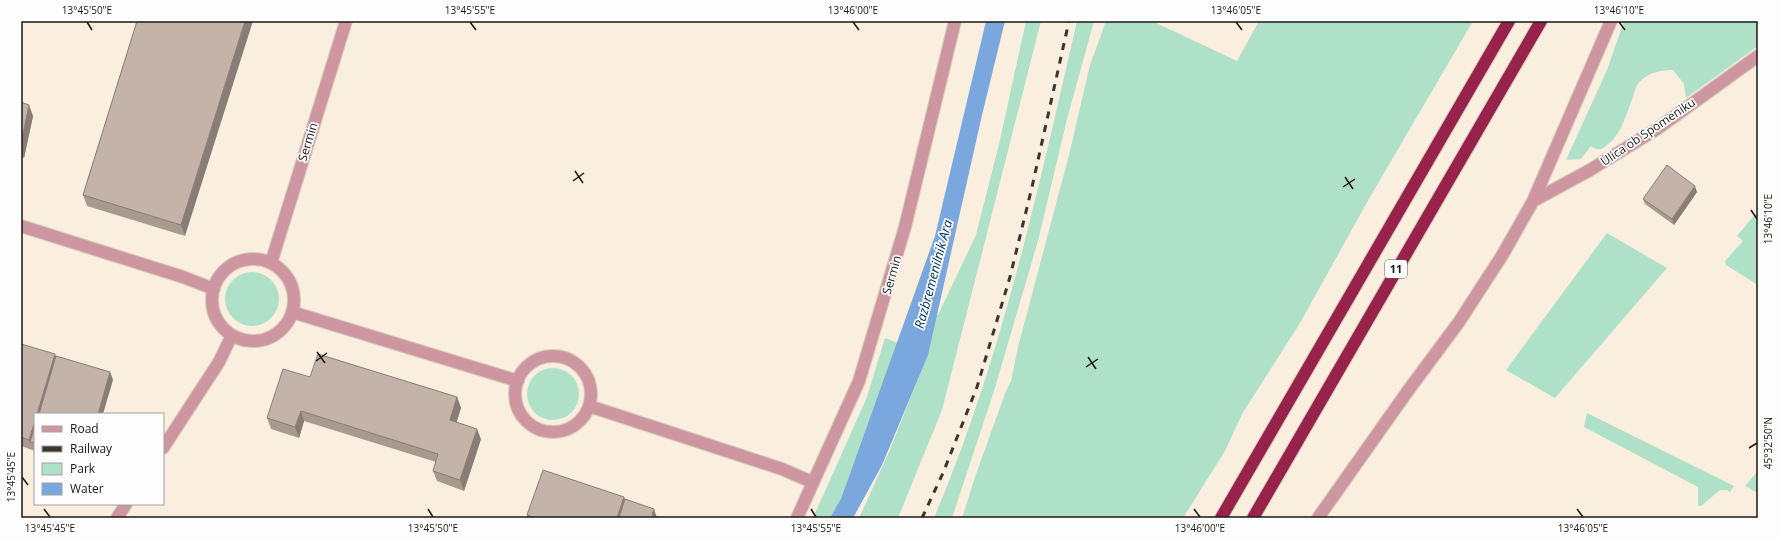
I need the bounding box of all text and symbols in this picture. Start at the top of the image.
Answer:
text: 13°45'50"E [62,3,112,17]
text: 13°45'55"E [445,3,495,17]
text: 13°46'00"E [828,3,878,17]
text: 13°46'05"E [1211,3,1261,17]
text: 13°46'10"E [1594,3,1644,17]
street label: Ulica ob Spomeniku [1597,93,1699,170]
street label: Sermin [294,120,321,163]
text: 13°46'10"E [1761,194,1775,244]
water label: Razbremenilnik Ara [910,217,956,330]
street label: Sermin [878,253,905,296]
road number: 11 [1385,260,1407,278]
legend [34,413,164,505]
text: 45°32'50"N [1761,417,1775,469]
text: Road [70,420,99,437]
text: Railway [70,440,113,457]
text: 13°45'45"E [4,452,18,502]
text: Park [70,460,96,477]
text: Water [70,480,104,497]
text: 13°45'45"E [25,521,75,535]
text: 13°45'50"E [408,521,458,535]
text: 13°45'55"E [791,521,841,535]
text: 13°46'00"E [1175,521,1225,535]
text: 13°46'05"E [1558,521,1608,535]

